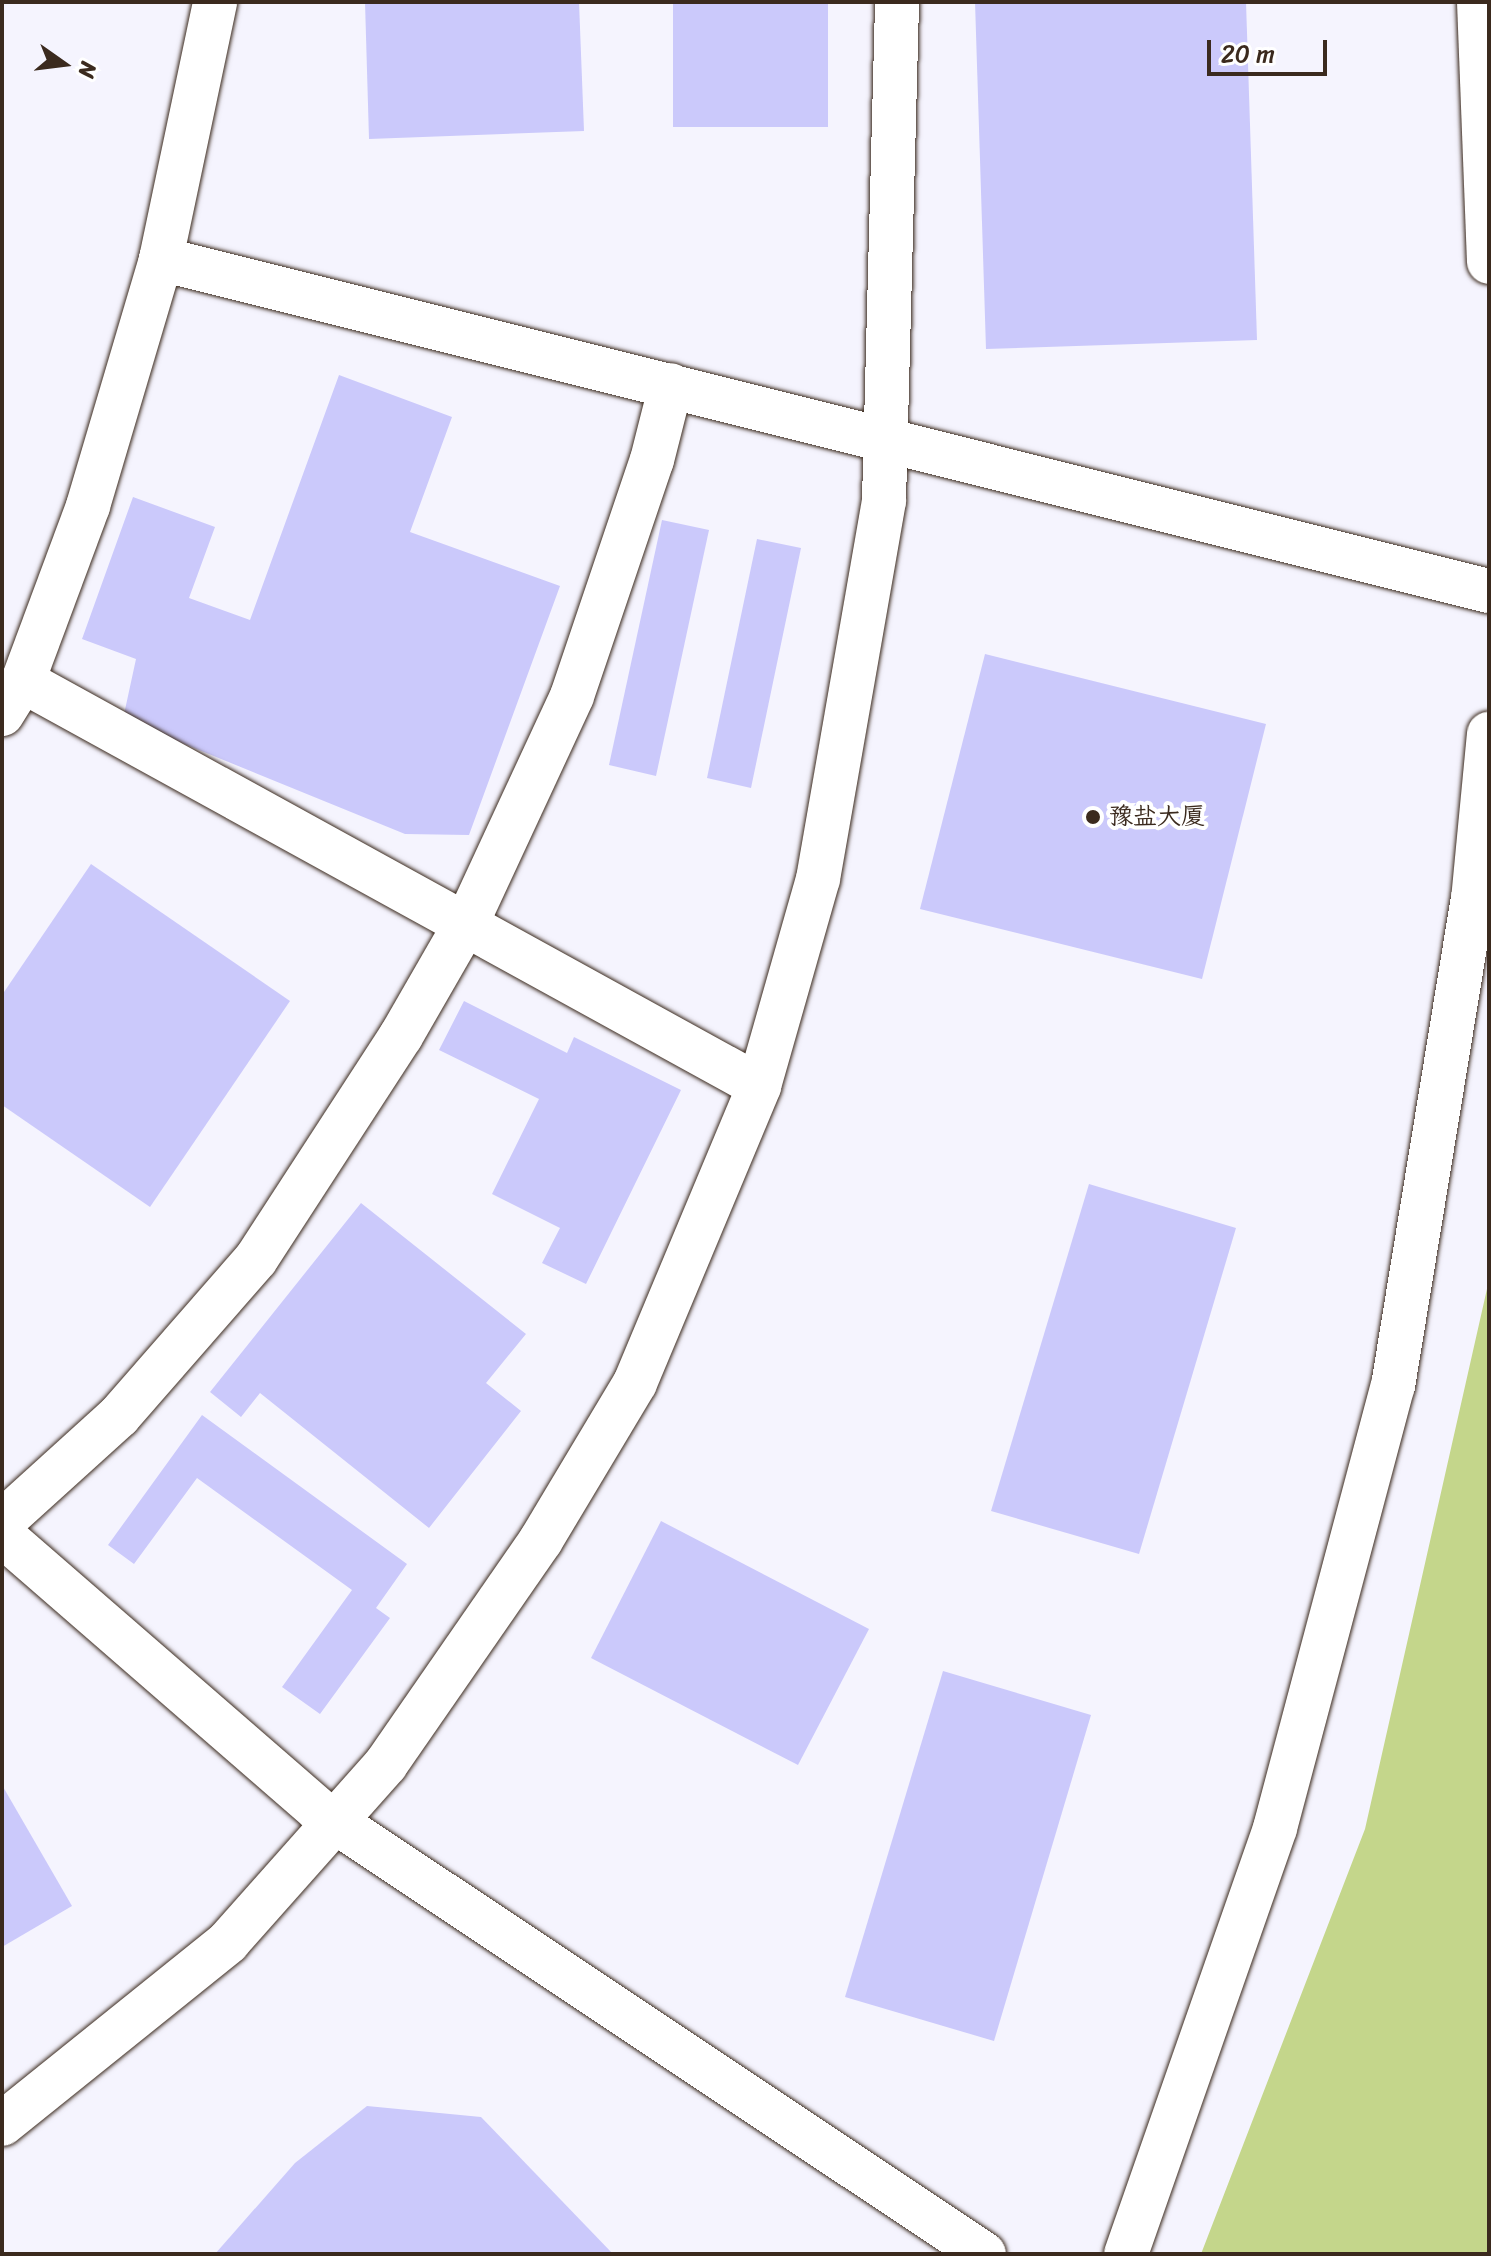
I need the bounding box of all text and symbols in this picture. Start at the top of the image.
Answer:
north arrow [24,24,104,104]
scale bar [1211,24,1331,74]
text: 20 m [1221,33,1275,75]
text: N [67,58,109,82]
place label: 豫盐大厦 [1109,803,1205,831]
marker: 豫盐大厦 [1084,808,1102,826]

